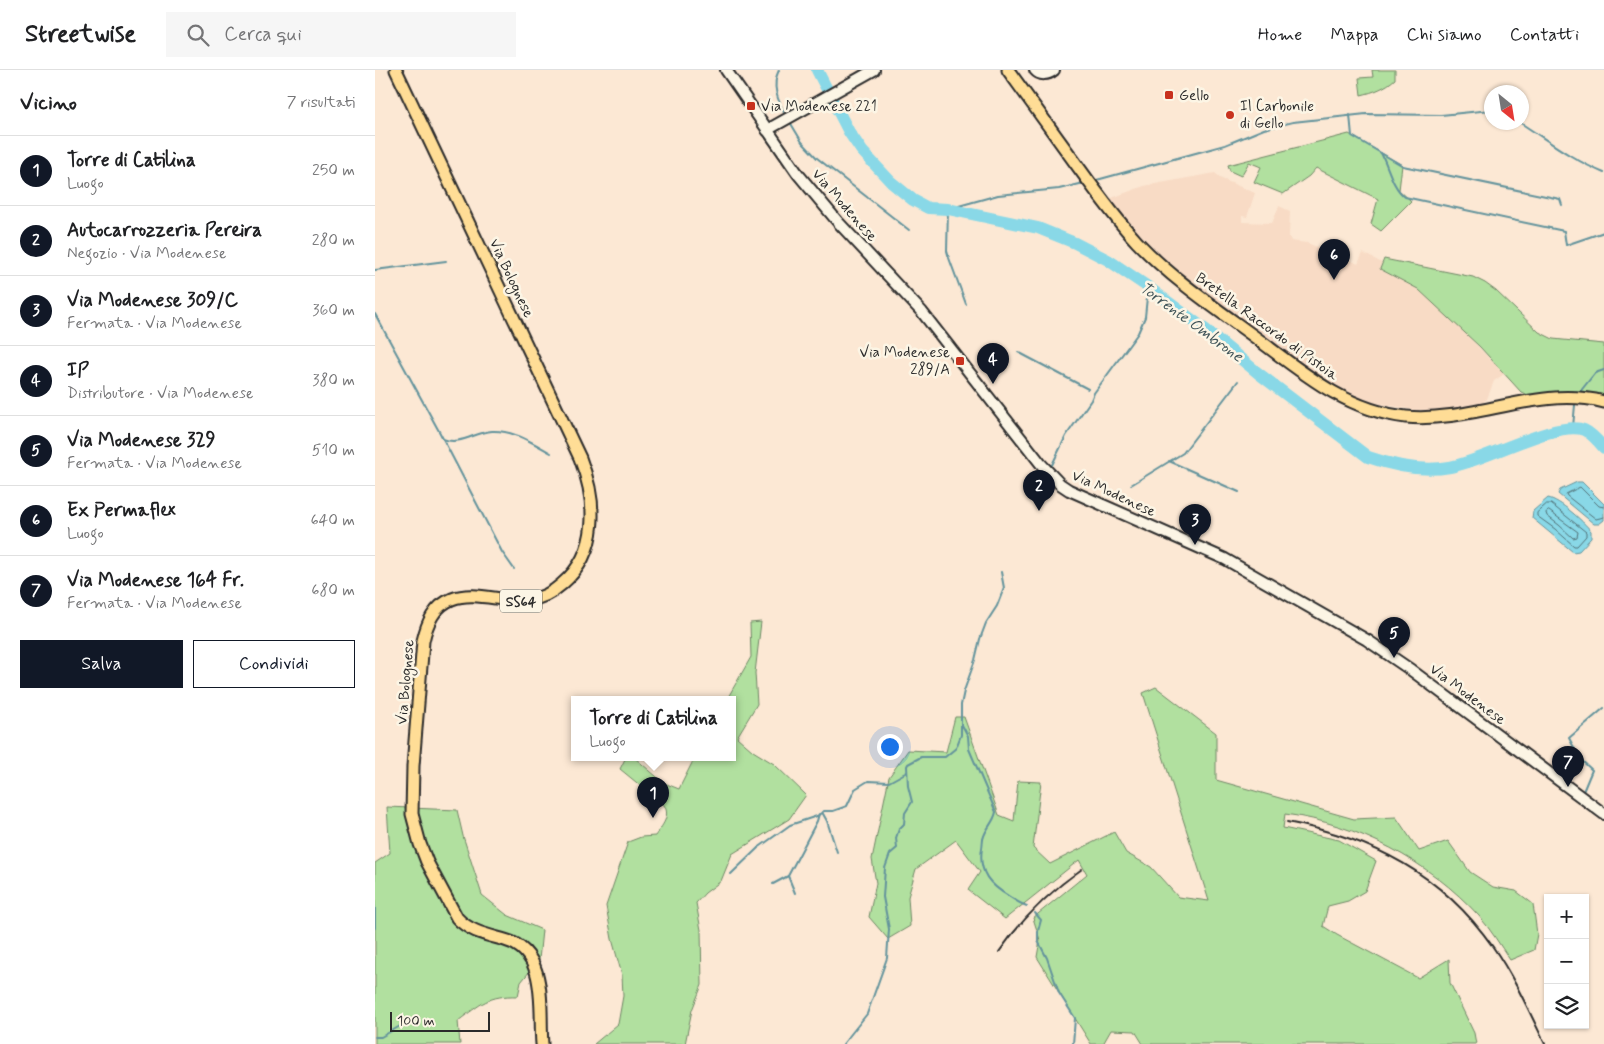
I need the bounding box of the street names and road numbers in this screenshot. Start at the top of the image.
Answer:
street label: Via Modenese [807,165,881,246]
street label: Via Bolognese [483,236,538,322]
street label: Bretella Raccordo di Pistoia [1191,268,1342,386]
street label: Via Modenese [1068,466,1159,522]
road number: SS64 [500,590,542,612]
street label: Via Bolognese [392,639,421,726]
street label: Via Modenese [1425,660,1510,730]

